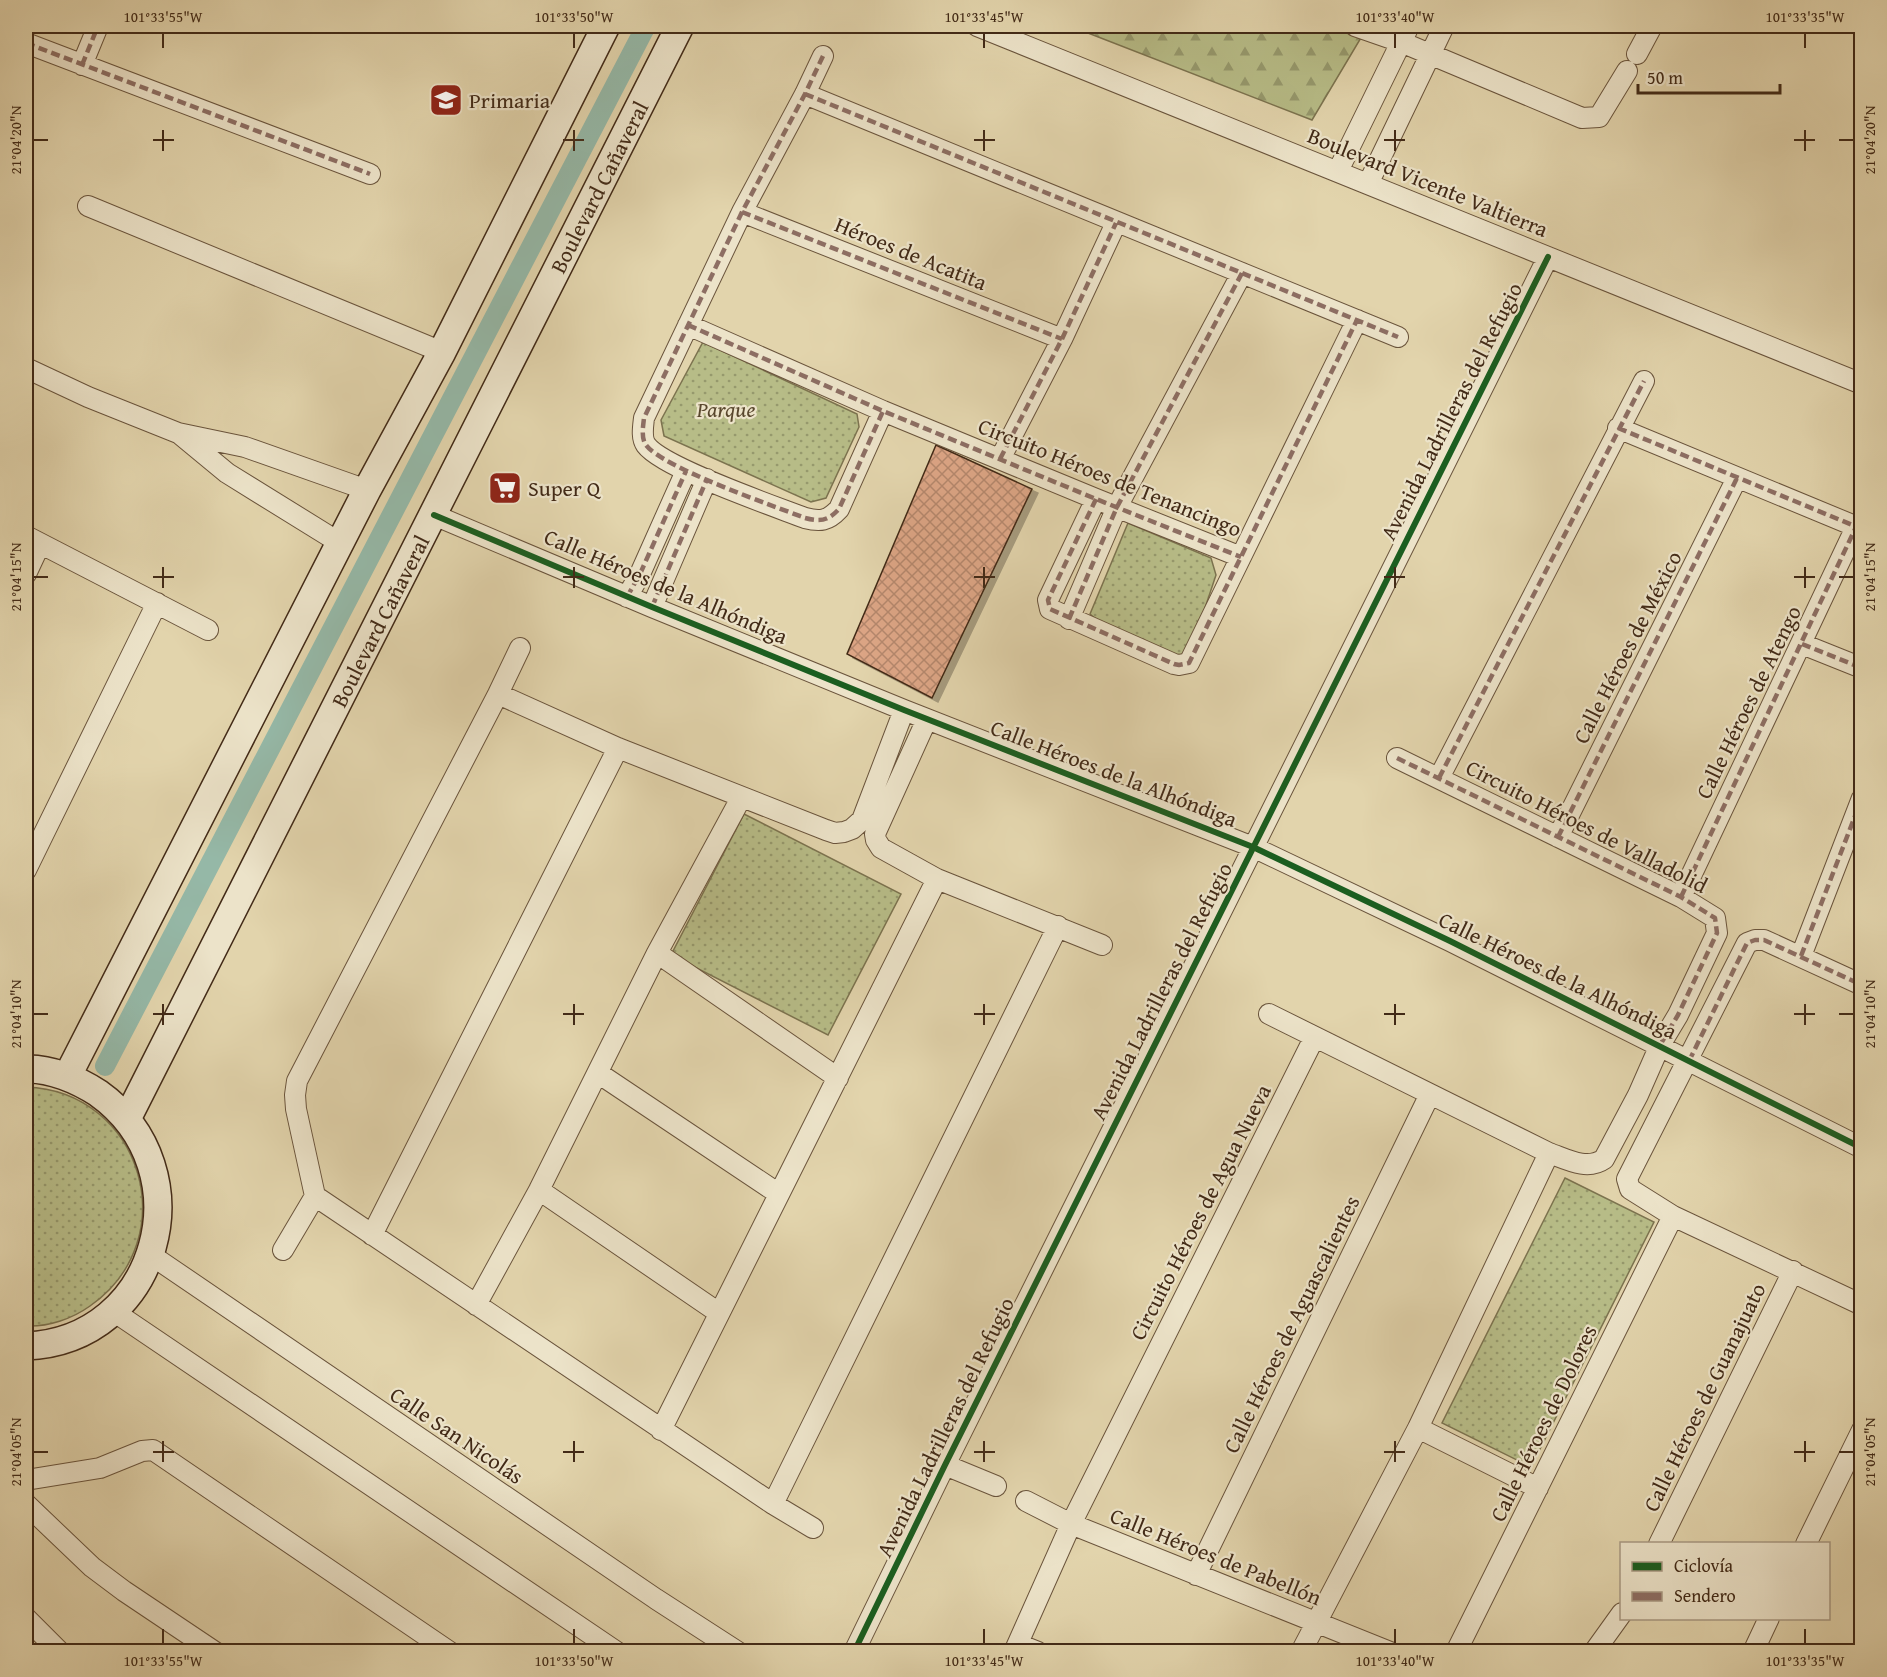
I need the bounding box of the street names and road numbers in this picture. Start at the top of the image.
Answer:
street label: Boulevard Cañaveral [542,95,656,279]
street label: Boulevard Vicente Valtierra [1303,119,1554,245]
street label: Héroes de Acatita [830,208,992,298]
street label: Avenida Ladrilleras del Refugio [1372,277,1530,545]
street label: Circuito Héroes de Tenancingo [973,409,1247,545]
street label: Calle Héroes de la Alhóndiga [539,520,793,652]
street label: Boulevard Cañaveral [323,529,437,713]
street label: Calle Héroes de México [1565,545,1689,749]
street label: Calle Héroes de Atengo [1687,600,1809,804]
street label: Calle Héroes de la Alhóndiga [986,711,1242,835]
street label: Circuito Héroes de Valladolid [1461,751,1714,901]
street label: Avenida Ladrilleras del Refugio [1082,857,1240,1125]
street label: Calle Héroes de la Alhóndiga [1433,903,1683,1047]
street label: Circuito Héroes de Agua Nueva [1121,1078,1279,1345]
street label: Calle Héroes de Aguascalientes [1215,1190,1367,1458]
street label: Calle Héroes de Guanajuato [1635,1277,1773,1517]
street label: Avenida Ladrilleras del Refugio [868,1292,1022,1562]
street label: Calle Héroes de Dolores [1481,1319,1605,1527]
street label: Calle San Nicolás [384,1378,530,1492]
street label: Calle Héroes de Pabellón [1105,1499,1327,1613]

